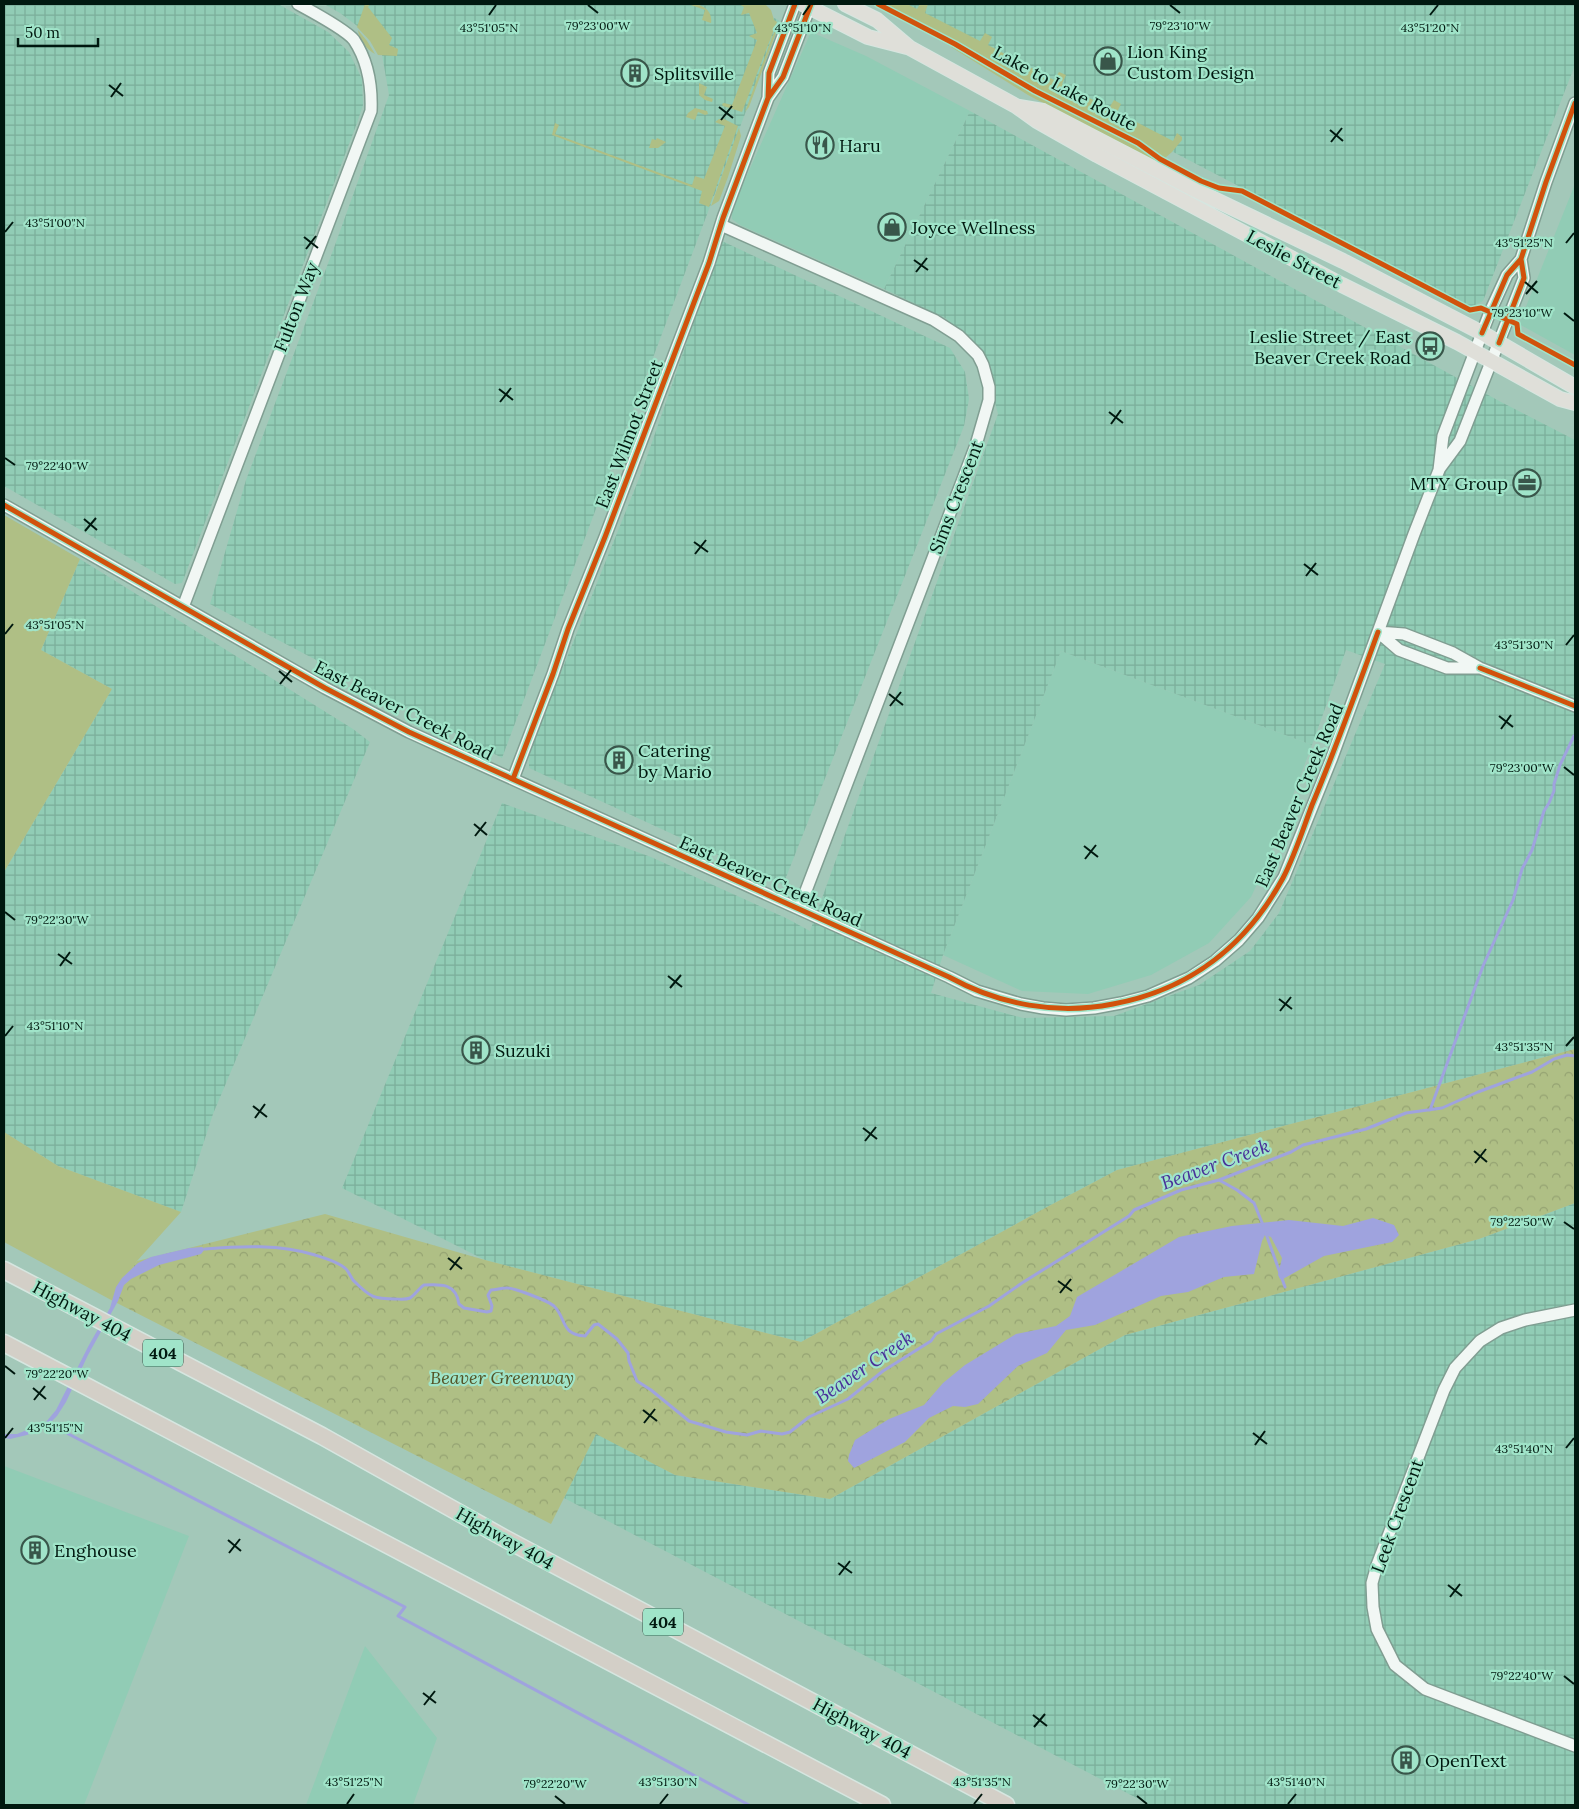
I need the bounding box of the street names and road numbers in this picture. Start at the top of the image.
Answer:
street label: Lake to Lake Route [989,40,1141,136]
street label: Leslie Street [1243,224,1345,294]
street label: Fulton Way [268,258,324,355]
street label: East Wilmot Street [590,356,668,512]
street label: Sims Crescent [924,437,988,557]
street label: East Beaver Creek Road [311,655,497,765]
street label: East Beaver Creek Road [1250,699,1348,890]
street label: East Beaver Creek Road [676,830,866,932]
street label: Highway 404 [29,1275,135,1347]
road number: 404 [143,1340,183,1366]
street label: Leek Crescent [1366,1456,1428,1576]
street label: Highway 404 [452,1502,558,1574]
road number: 404 [643,1608,683,1635]
street label: Highway 404 [809,1692,915,1764]

